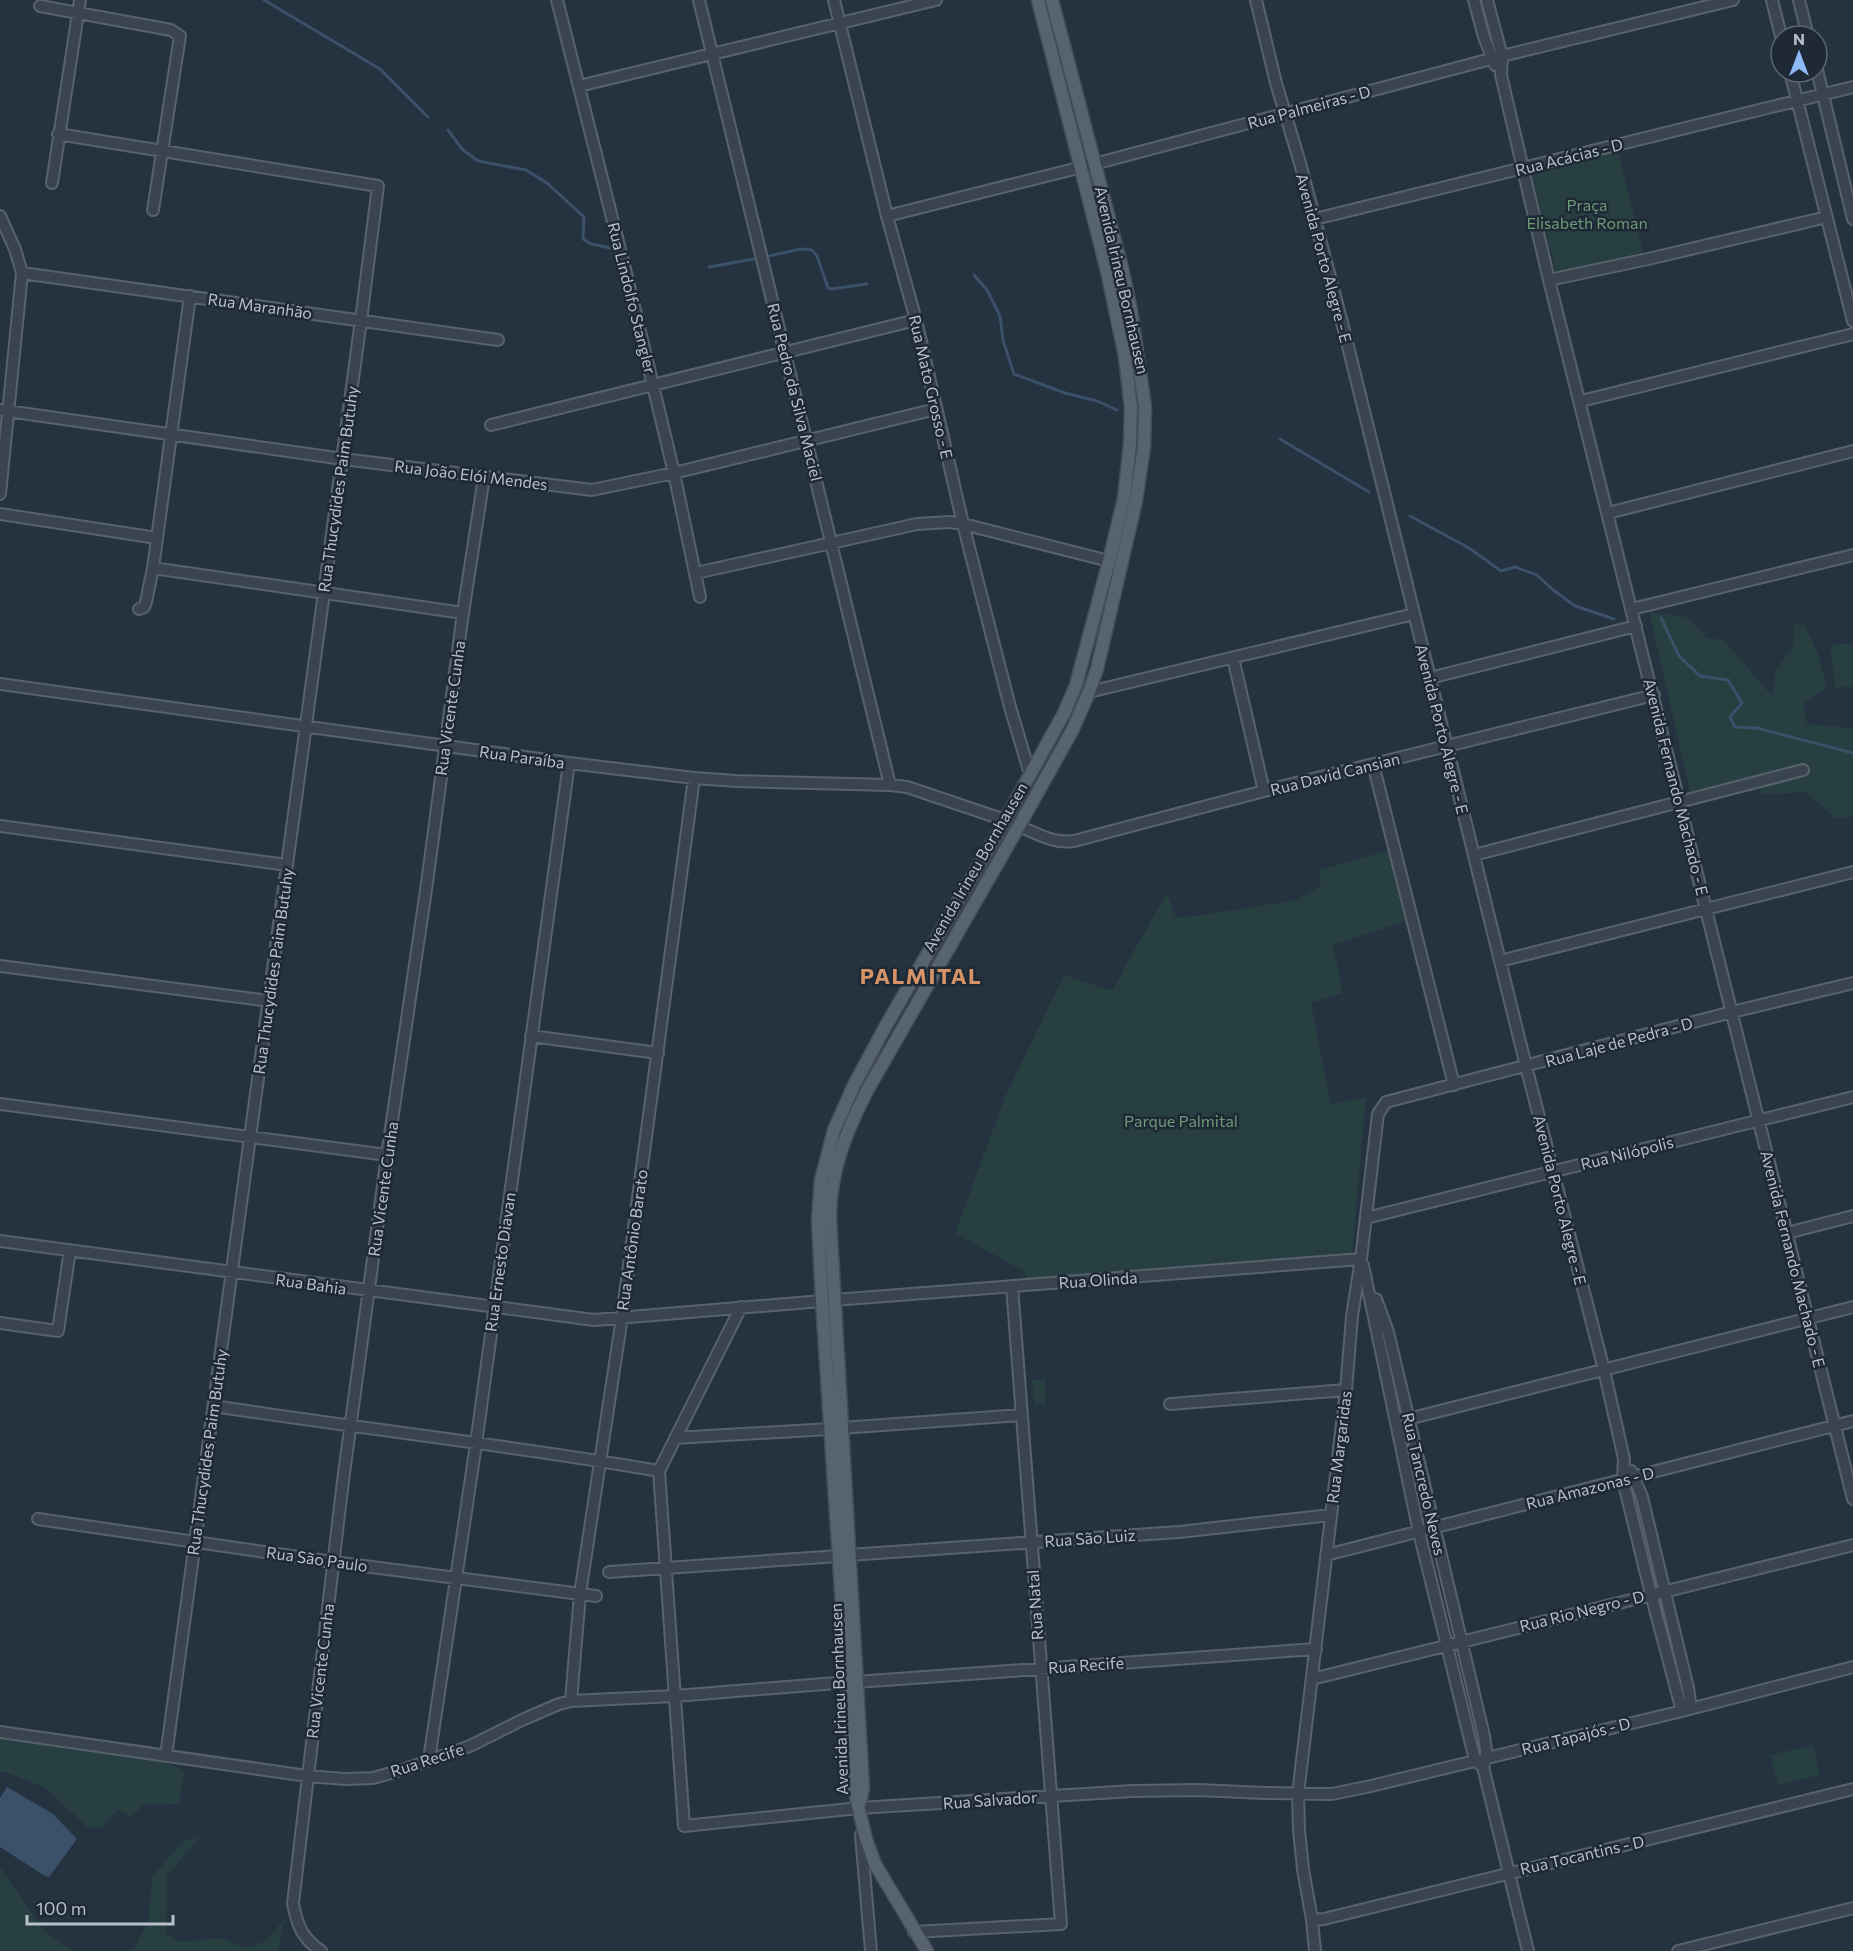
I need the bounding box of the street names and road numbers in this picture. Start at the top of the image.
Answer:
street label: Rua Palmeiras - D [1245,81,1372,132]
street label: Rua Acácias - D [1513,134,1625,179]
street label: Avenida Porto Alegre - E [1293,171,1356,345]
street label: Avenida Irineu Bornhausen [1092,184,1153,376]
street label: Rua Lindolfo Stangler [604,220,661,376]
street label: Rua Maranhão [207,289,314,322]
street label: Rua Pedro da Silva Maciel [764,301,827,483]
street label: Rua Mato Grosso - E [906,313,957,461]
street label: Rua Thucydides Paim Butuhy [314,384,361,593]
street label: Rua João Elói Mendes [393,456,549,493]
street label: Rua Vicente Cunha [431,639,468,777]
street label: Avenida Porto Alegre - E [1412,642,1473,816]
street label: Avenida Fernando Machado - E [1640,676,1713,897]
street label: Rua Paraíba [478,741,566,772]
street label: Rua David Cansian [1268,748,1402,799]
street label: Avenida Irineu Bornhausen [918,779,1031,955]
street label: Rua Thucydides Paim Butuhy [249,866,296,1075]
street label: Rua Laje de Pedra - D [1543,1013,1695,1070]
street label: Avenida Porto Alegre - E [1530,1113,1591,1287]
street label: Rua Vicente Cunha [364,1120,401,1258]
street label: Rua Nilópolis [1578,1132,1675,1173]
street label: Avenida Fernando Machado - E [1757,1148,1830,1369]
street label: Rua Antônio Barato [612,1168,651,1312]
street label: Rua Ernesto Diavan [480,1191,519,1333]
street label: Rua Olinda [1058,1267,1138,1292]
street label: Rua Bahia [274,1269,348,1298]
street label: Rua Thucydides Paim Butuhy [183,1347,230,1556]
street label: Rua Margaridas [1322,1390,1355,1504]
street label: Rua Tancredo Neves [1399,1411,1450,1557]
street label: Rua Amazonas - D [1524,1462,1656,1513]
street label: Rua São Luiz [1044,1525,1136,1550]
street label: Rua São Paulo [265,1542,369,1575]
street label: Rua Natal [1023,1569,1046,1641]
street label: Rua Rio Negro - D [1517,1586,1646,1635]
street label: Rua Vicente Cunha [302,1602,337,1740]
street label: Avenida Irineu Bornhausen [826,1603,851,1795]
street label: Rua Recife [1047,1652,1125,1677]
street label: Rua Tapajós - D [1519,1713,1632,1758]
street label: Rua Recife [388,1739,466,1780]
street label: Rua Salvador [942,1787,1038,1812]
street label: Rua Tocantins - D [1518,1831,1646,1878]

